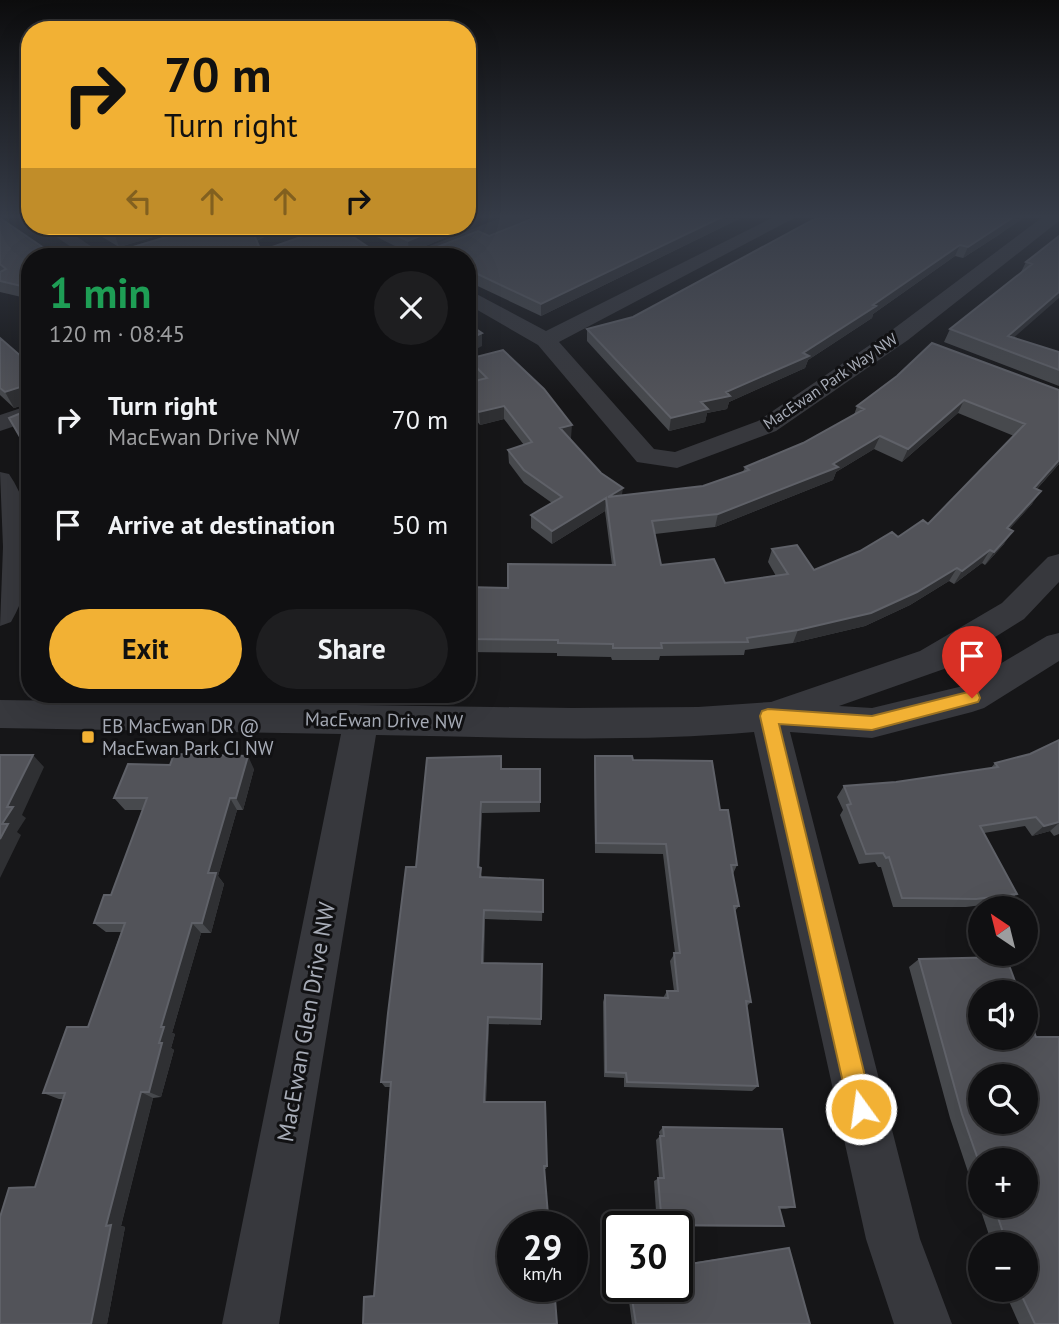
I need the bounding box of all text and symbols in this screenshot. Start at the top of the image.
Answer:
text: 70 m [164,42,271,106]
icon: right [49,49,140,140]
text: Turn right [164,104,298,146]
icon: left [120,182,158,220]
icon: ahead [193,182,231,220]
icon: ahead [266,182,304,220]
icon: right [339,182,377,220]
text: 1 min [49,265,151,320]
button: close [374,271,448,345]
text: 120 m · 08:45 [49,319,185,348]
street label: MacEwan Park Way NW [759,328,902,433]
text: Turn right [108,389,217,422]
icon: right [49,401,87,439]
text: 70 m [392,403,448,436]
text: MacEwan Drive NW [108,422,300,451]
icon: arrive [49,506,87,544]
text: Arrive at destination [108,508,335,541]
text: 50 m [392,508,448,541]
button: Exit [49,609,242,689]
button: Share [256,609,448,689]
pin [942,626,1002,698]
icon: arrive [953,637,991,675]
street label: MacEwan Drive NW [305,707,464,733]
place label: EB MacEwan DR @ MacEwan Park CI NW [102,714,274,760]
marker: EB MacEwan DR @ MacEwan Park CI NW [80,729,96,745]
north arrow [968,896,1038,966]
map controls [968,896,1038,1302]
street label: MacEwan Glen Drive NW [270,900,341,1144]
button: sound [968,980,1038,1050]
button: search [968,1064,1038,1134]
position arrow [824,1072,898,1146]
button: + [968,1148,1038,1218]
speed limit sign: 30 [602,1211,693,1302]
text: 29 [523,1224,562,1270]
button: − [968,1232,1038,1302]
text: km/h [523,1262,562,1285]

